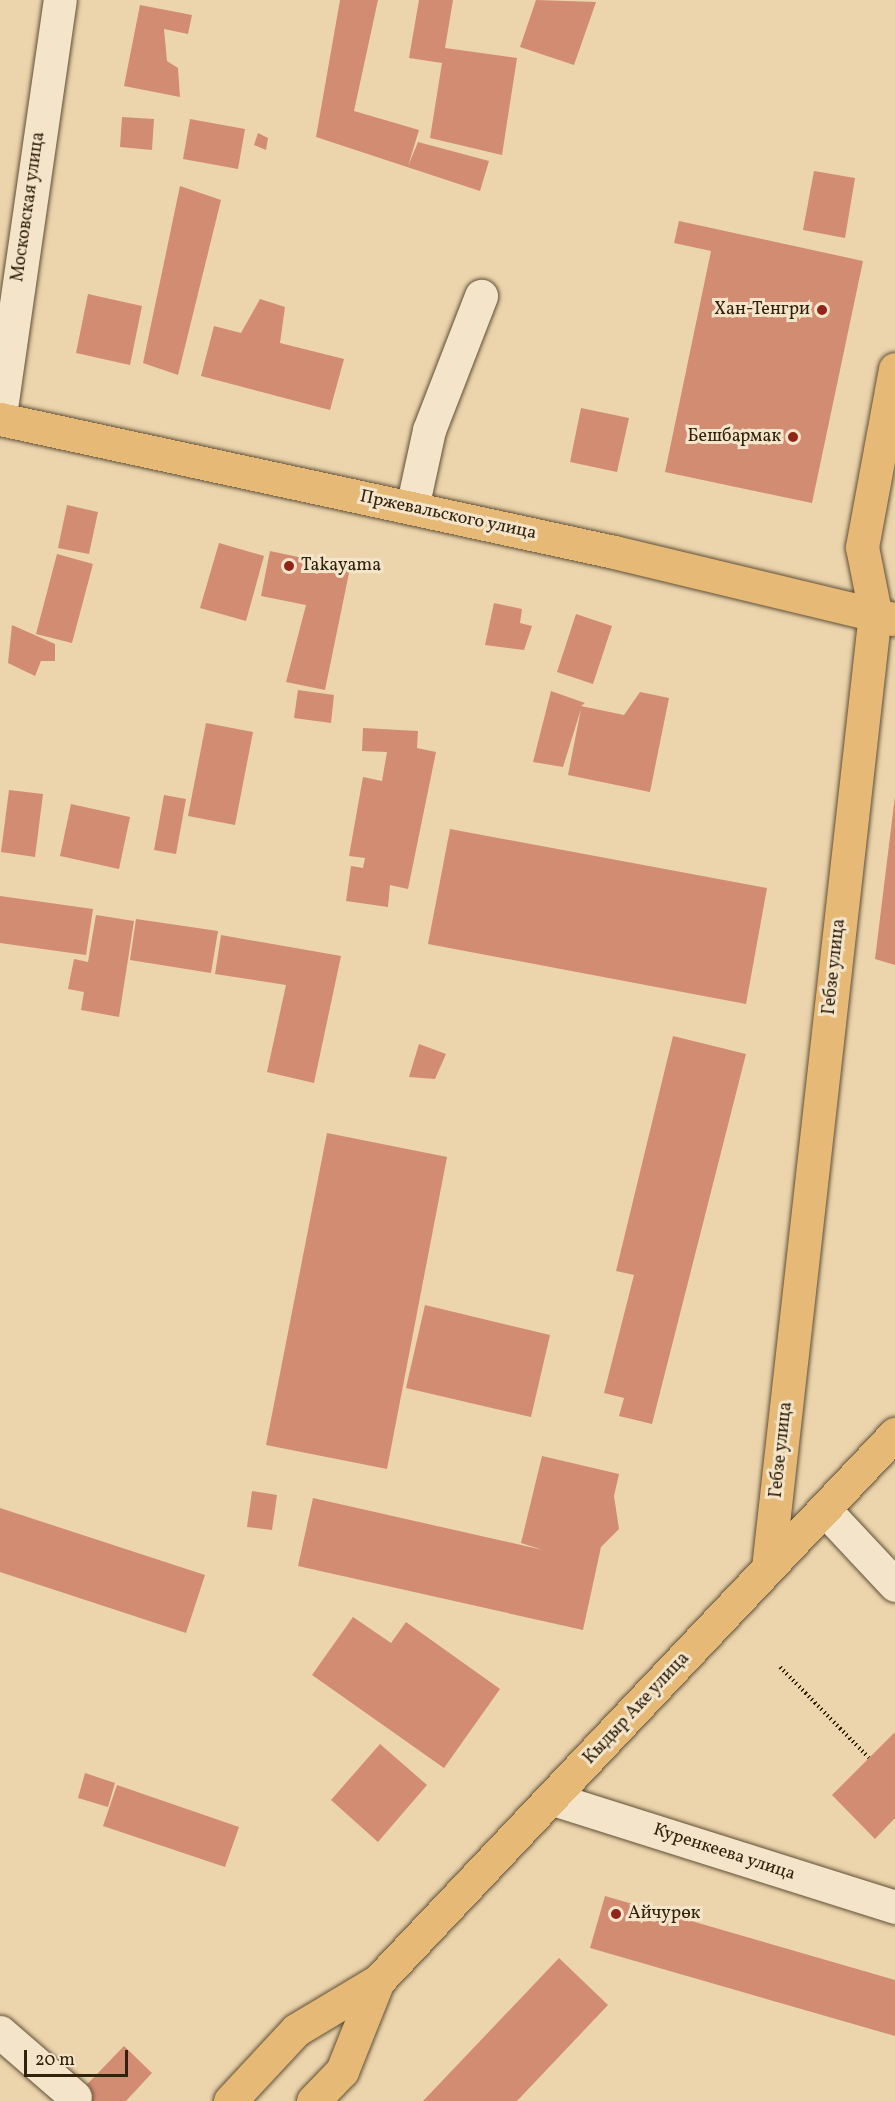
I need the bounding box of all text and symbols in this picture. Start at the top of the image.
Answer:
street label: Московская улица [8,130,50,284]
place label: Хан-Тенгри [714,299,810,321]
marker: Хан-Тенгри [815,303,829,317]
place label: Бешбармак [688,426,781,448]
marker: Бешбармак [786,430,800,444]
street label: Пржевальского улица [358,487,538,545]
place label: Takayama [301,555,381,577]
marker: Takayama [282,559,296,573]
street label: Гебзе улица [819,918,851,1016]
street label: Гебзе улица [766,1401,798,1499]
street label: Кыдыр Аке улица [579,1648,695,1770]
street label: Куренкеева улица [650,1820,798,1886]
place label: Айчурөк [628,1903,700,1925]
marker: Айчурөк [609,1907,623,1921]
scale bar [27,2038,130,2076]
text: 20 m [35,2048,75,2073]

